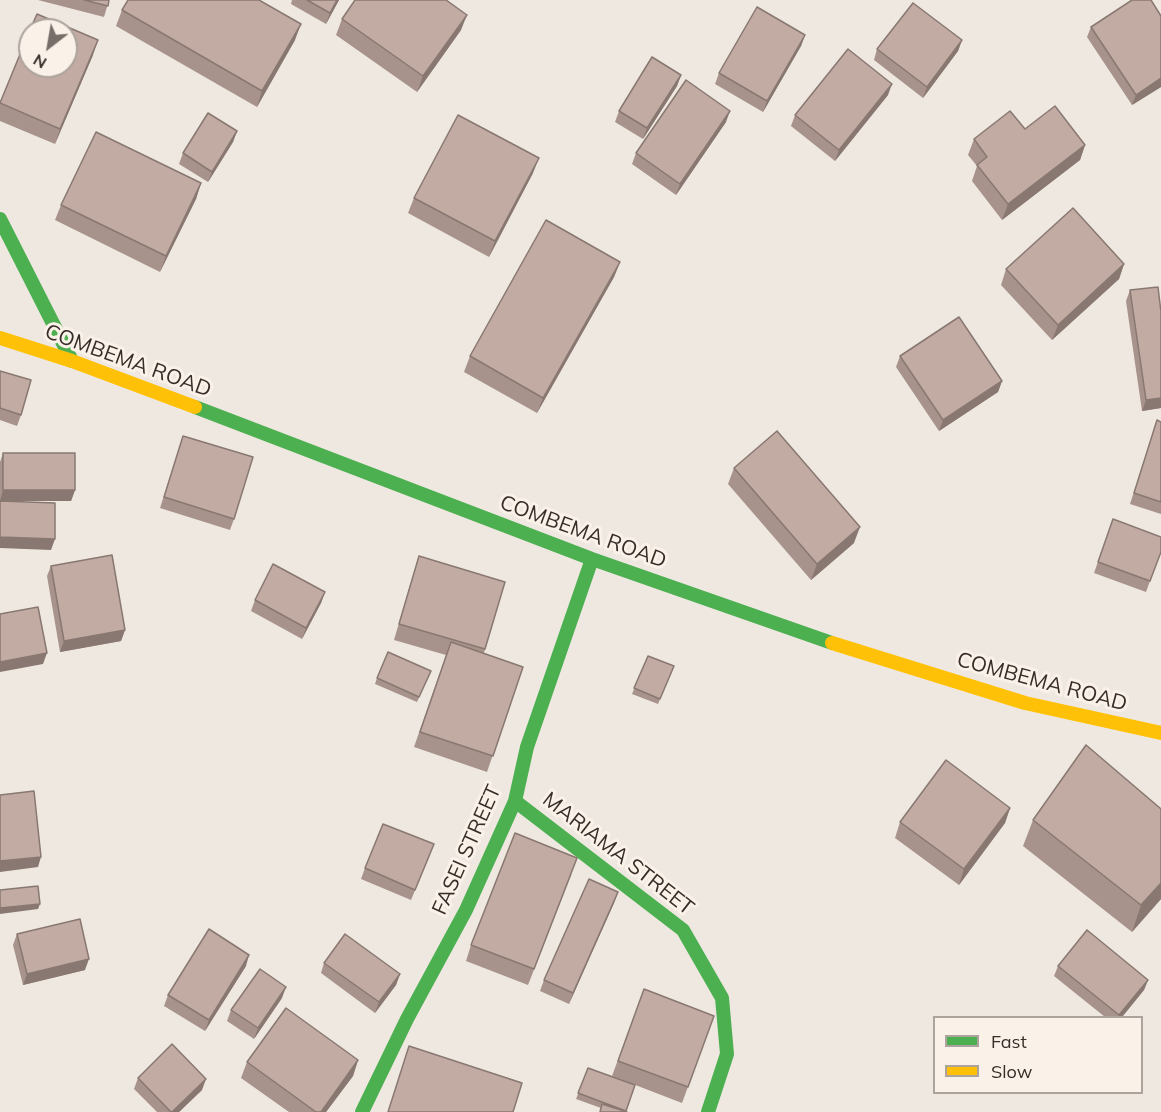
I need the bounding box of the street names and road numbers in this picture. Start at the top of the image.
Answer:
street label: COMBEMA ROAD [41,319,215,403]
street label: COMBEMA ROAD [496,490,670,574]
street label: COMBEMA ROAD [954,647,1130,717]
street label: FASEI STREET [427,781,507,919]
street label: MARIAMA STREET [537,787,699,921]

